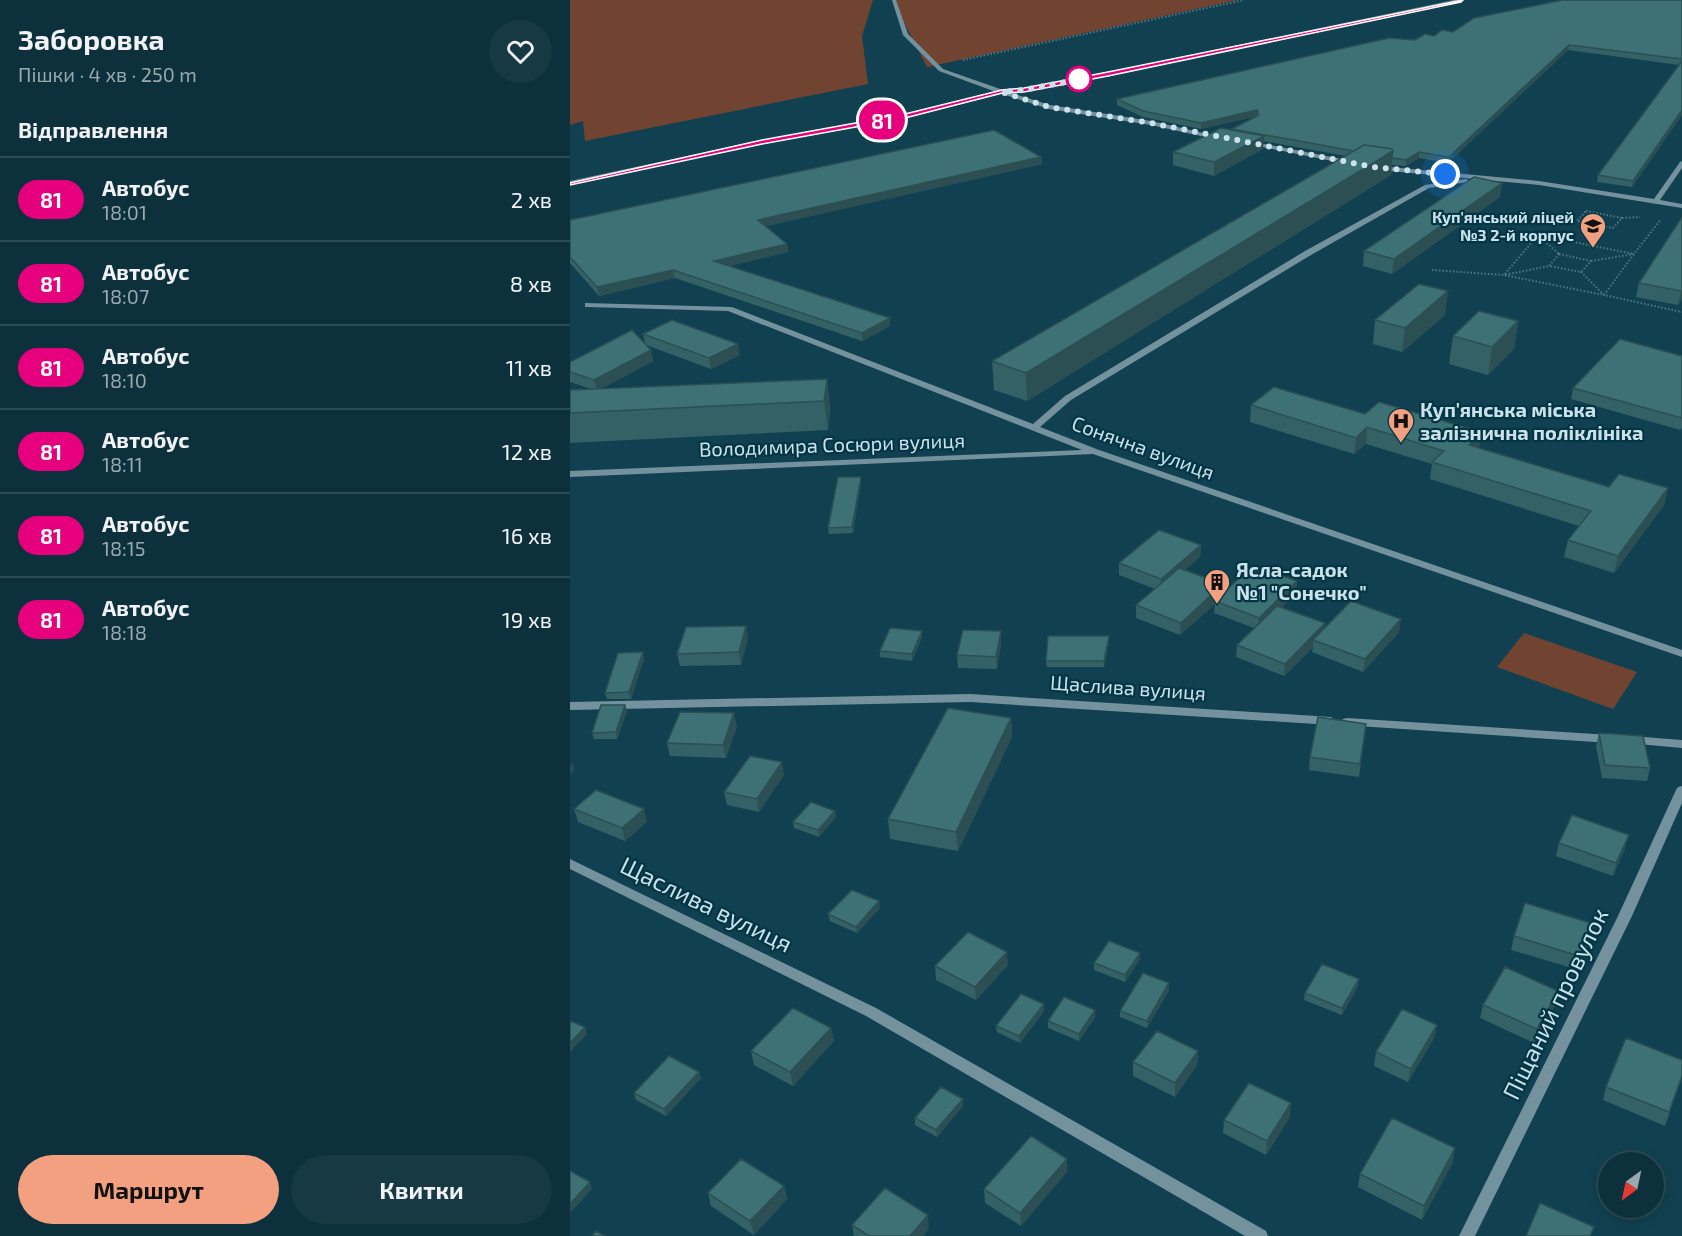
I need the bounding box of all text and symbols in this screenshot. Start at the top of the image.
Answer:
button: heart [489,20,552,83]
text: Заборовка [18,22,165,56]
text: Пішки · 4 хв · 250 m [18,62,197,86]
unlabelled marker [1066,66,1092,92]
line badge: 81 [855,100,909,140]
text: 81 [871,108,893,133]
text: Відправлення [18,116,168,142]
your location [1430,159,1460,189]
text: Автобус [102,174,190,200]
text: 2 хв [511,186,552,212]
text: 81 [40,187,62,212]
text: 18:01 [102,200,147,224]
place label: Куп'янський ліцей №3 2-й корпус [1432,207,1574,244]
school or university icon: Куп'янський ліцей №3 2-й корпус [1578,211,1608,249]
text: Автобус [102,258,190,284]
text: 8 хв [510,270,552,296]
text: 81 [40,271,62,296]
text: 18:07 [102,284,149,308]
text: Автобус [102,342,190,368]
text: 11 хв [506,354,552,380]
text: 81 [40,355,62,380]
text: 18:10 [102,368,147,392]
place label: Куп'янська міська залізнична поліклініка [1420,397,1643,444]
hospital icon: Куп'янська міська залізнична поліклініка [1386,406,1416,444]
street label: Сонячна вулиця [1069,410,1218,485]
text: Автобус [102,426,190,452]
street label: Володимира Сосюри вулиця [698,427,965,462]
text: 12 хв [502,438,552,464]
text: 81 [40,439,62,464]
text: 18:11 [102,452,143,476]
text: Автобус [102,510,190,536]
text: 16 хв [502,522,552,548]
text: 81 [40,523,62,548]
text: 18:15 [102,536,146,560]
place label: Ясла-садок №1 "Сонечко" [1236,557,1367,604]
building icon: Ясла-садок №1 "Сонечко" [1202,567,1232,605]
text: Автобус [102,594,190,620]
text: 19 хв [502,606,552,632]
text: 81 [40,607,62,632]
text: 18:18 [102,620,147,644]
street label: Щаслива вулиця [1049,670,1207,705]
street label: Щаслива вулиця [616,850,797,959]
street label: Піщаний провулок [1496,903,1615,1104]
north arrow [1598,1152,1664,1218]
map controls [1598,1152,1664,1218]
button: Маршрут [18,1155,279,1224]
button: Квитки [291,1155,552,1224]

